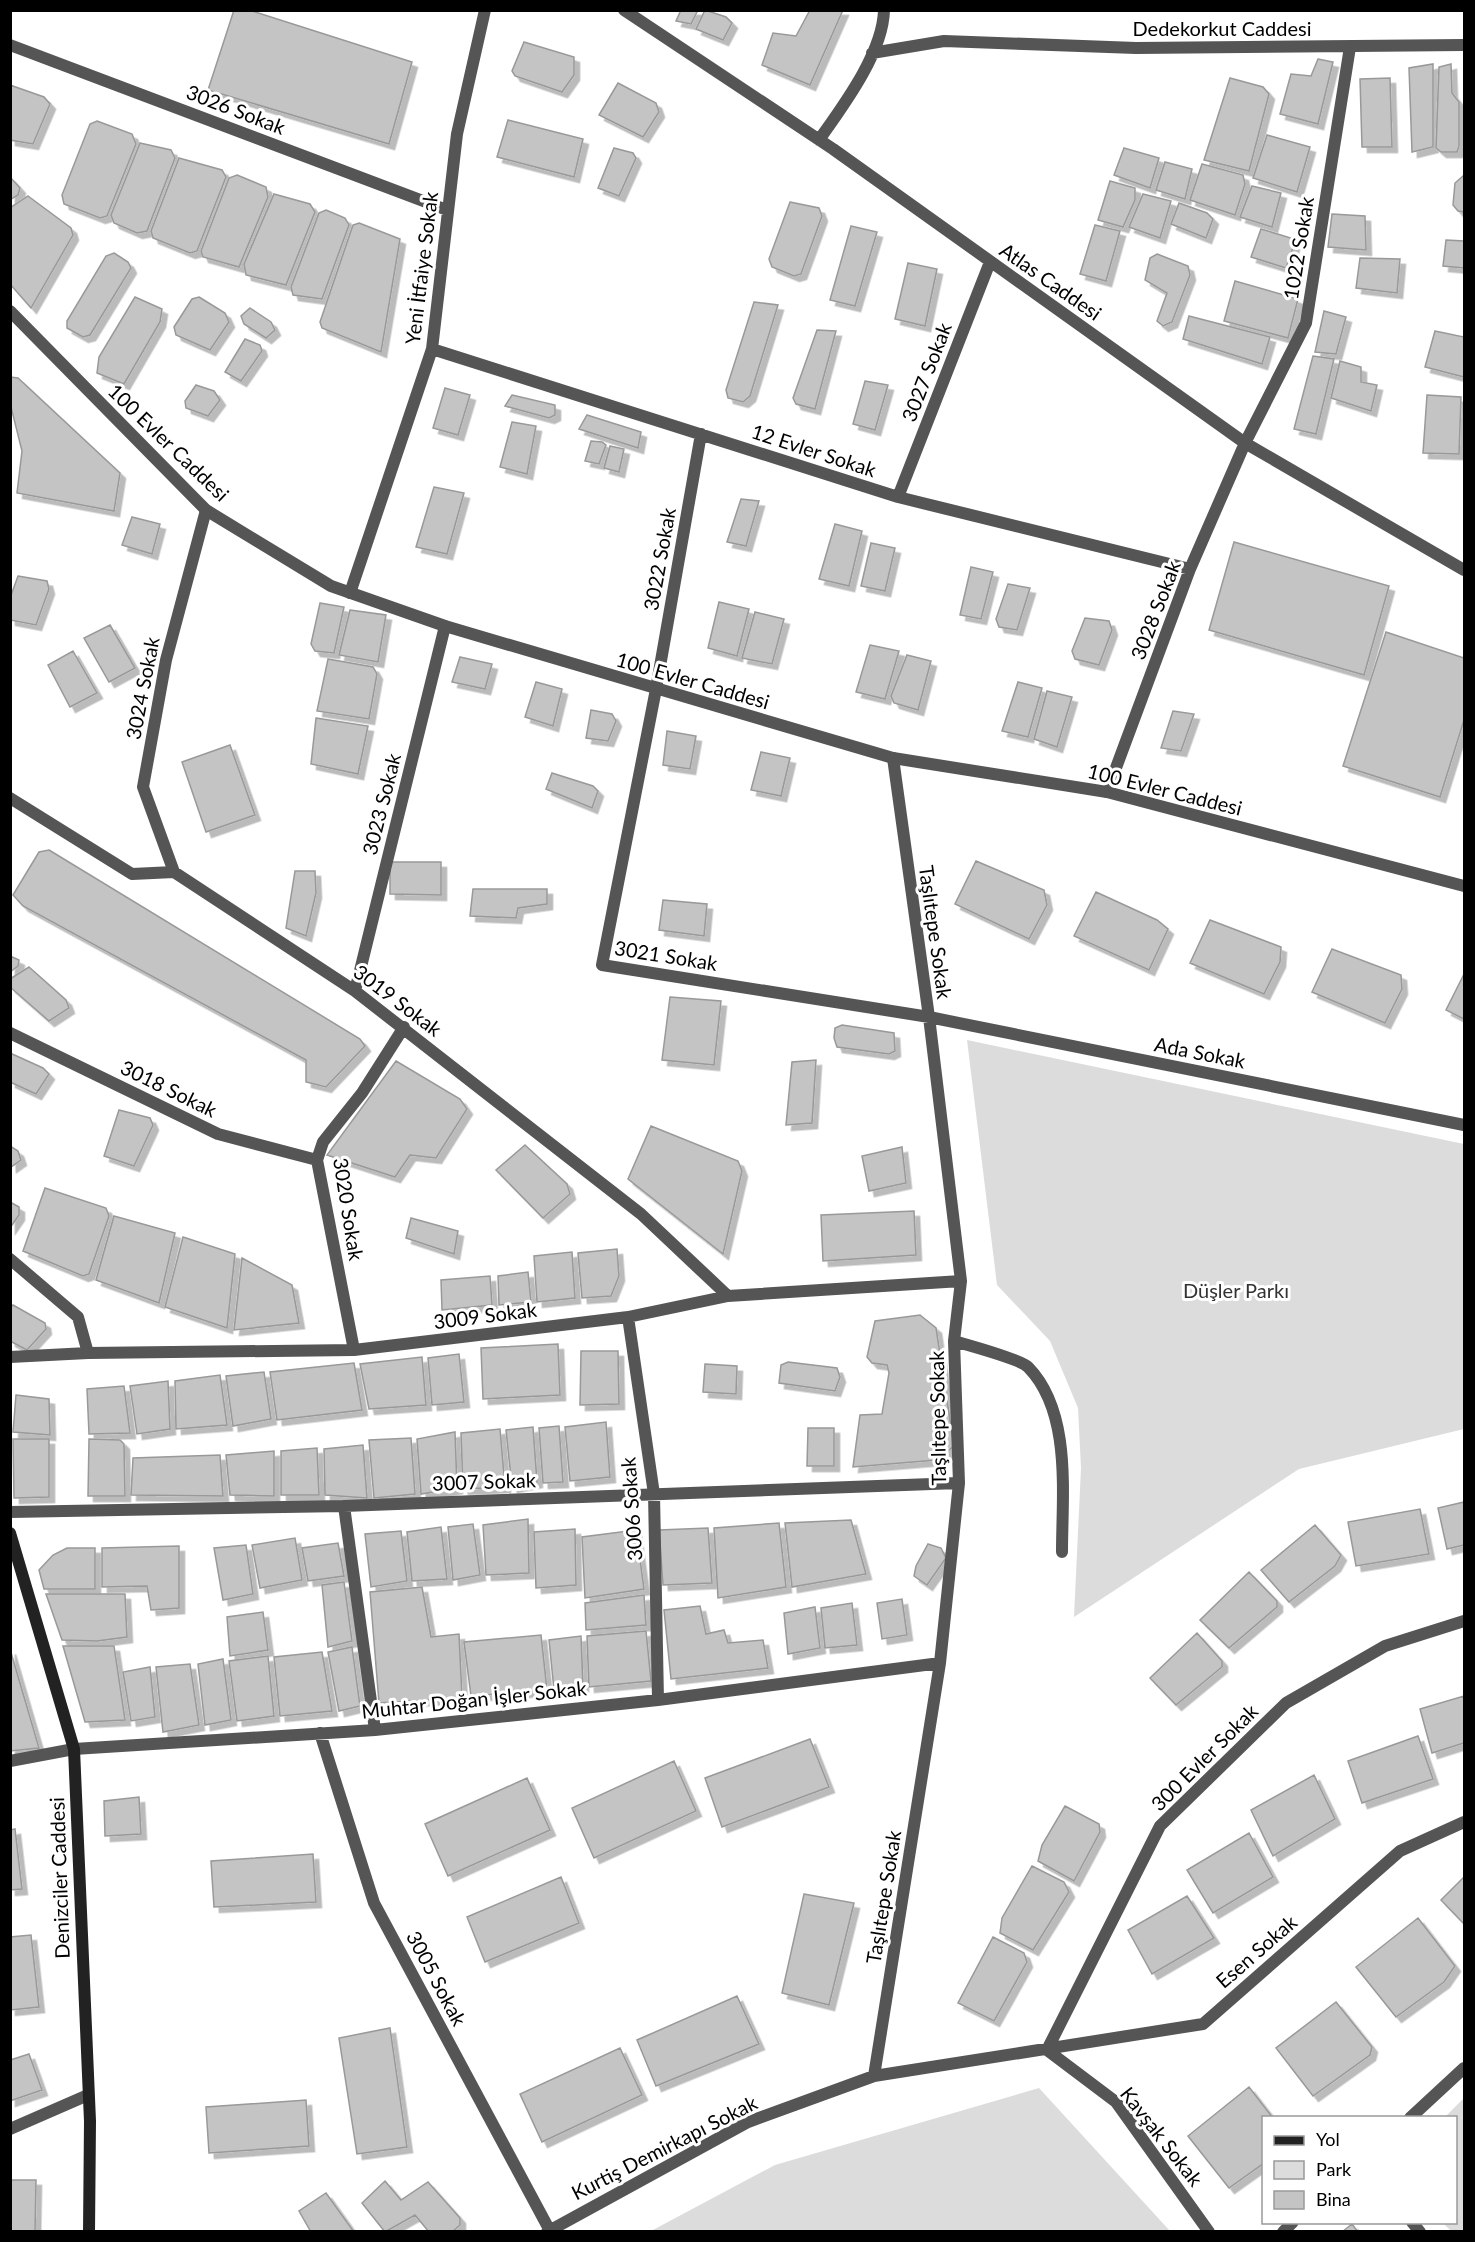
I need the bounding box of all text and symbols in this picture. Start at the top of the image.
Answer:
street label: Dedekorkut Caddesi [1133,16,1311,40]
street label: 3026 Sokak [183,79,290,139]
street label: Yeni İtfaiye Sokak [400,189,442,346]
street label: 1022 Sokak [1278,194,1318,301]
street label: Atlas Caddesi [996,237,1106,325]
street label: 3027 Sokak [896,318,956,425]
street label: 100 Evler Caddesi [104,378,234,506]
street label: 12 Evler Sokak [749,419,880,482]
street label: 3022 Sokak [638,505,680,612]
street label: 3028 Sokak [1125,556,1185,663]
street label: 3024 Sokak [120,634,164,741]
street label: 100 Evler Caddesi [614,647,772,713]
street label: 3023 Sokak [357,750,405,857]
street label: 100 Evler Caddesi [1085,758,1245,820]
street label: Taşlıtepe Sokak [915,864,957,1001]
street label: 3021 Sokak [613,935,720,975]
street label: 3019 Sokak [349,959,447,1041]
street label: Ada Sokak [1153,1031,1248,1073]
street label: 3018 Sokak [117,1054,222,1122]
street label: 3020 Sokak [329,1156,369,1263]
park label: Düşler Parkı [1183,1278,1289,1302]
street label: 3009 Sokak [432,1297,539,1333]
street label: Taşlıtepe Sokak [924,1350,950,1486]
street label: 3006 Sokak [615,1456,647,1562]
street label: 3007 Sokak [432,1467,537,1495]
street label: Muhtar Doğan İşler Sokak [360,1675,589,1723]
street label: 300 Evler Sokak [1146,1698,1263,1815]
street label: Denizciler Caddesi [44,1797,74,1959]
street label: Taşlıtepe Sokak [861,1828,906,1965]
street label: Esen Sokak [1211,1909,1302,1993]
street label: 3005 Sokak [402,1926,472,2030]
street label: Kavşak Sokak [1116,2082,1209,2191]
street label: Kurtiş Demirkapı Sokak [567,2089,762,2204]
legend [1262,2116,1457,2224]
text: Yol [1316,2128,1340,2150]
text: Park [1316,2158,1352,2180]
text: Bina [1316,2188,1351,2210]

